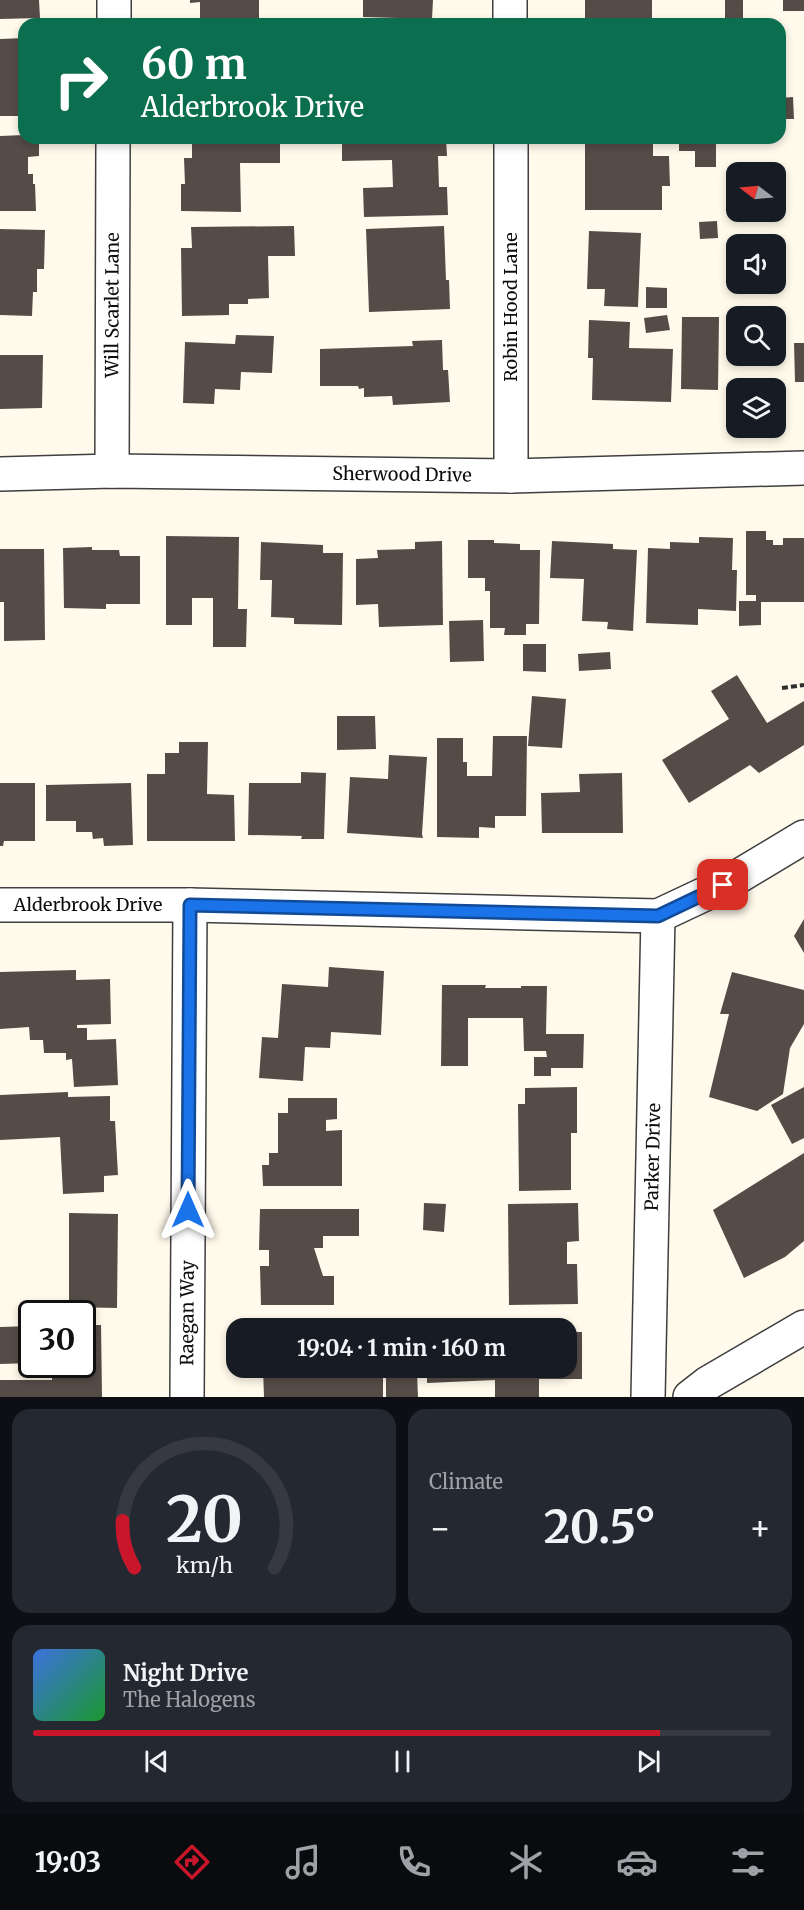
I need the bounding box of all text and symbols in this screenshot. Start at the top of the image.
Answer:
text: 60 m [141,38,247,90]
icon: right [42,42,120,120]
text: Alderbrook Drive [141,90,364,124]
north arrow [726,162,786,222]
map controls [726,162,786,438]
street label: Will Scarlet Lane [100,232,124,379]
street label: Robin Hood Lane [499,232,522,382]
button: sound [726,234,786,294]
button: search [726,306,786,366]
button: layers [726,378,786,438]
street label: Sherwood Drive [332,462,472,487]
pin [697,859,748,910]
icon: arrive [706,868,739,901]
street label: Alderbrook Drive [13,893,162,916]
street label: Parker Drive [640,1103,665,1211]
position arrow [156,1178,220,1242]
street label: Raegan Way [175,1260,199,1366]
speed limit sign: 30 [18,1300,96,1378]
text: 19:04 · 1 min · 160 m [297,1334,506,1362]
text: Climate [429,1469,503,1494]
text: 20 [165,1481,243,1559]
text: 20.5° [544,1499,656,1555]
text: − [429,1508,451,1549]
text: + [749,1508,771,1549]
text: km/h [176,1552,232,1579]
text: Night Drive [123,1659,248,1687]
text: The Halogens [123,1687,255,1712]
icon: previous [140,1745,173,1778]
icon: pause [386,1745,419,1778]
icon: next [632,1745,665,1778]
icon: directions [171,1841,213,1883]
icon: music [282,1841,324,1883]
icon: phone [393,1841,435,1883]
icon: climate [505,1841,547,1883]
icon: car [616,1841,658,1883]
icon: filters [727,1841,769,1883]
text: 19:03 [35,1845,101,1879]

